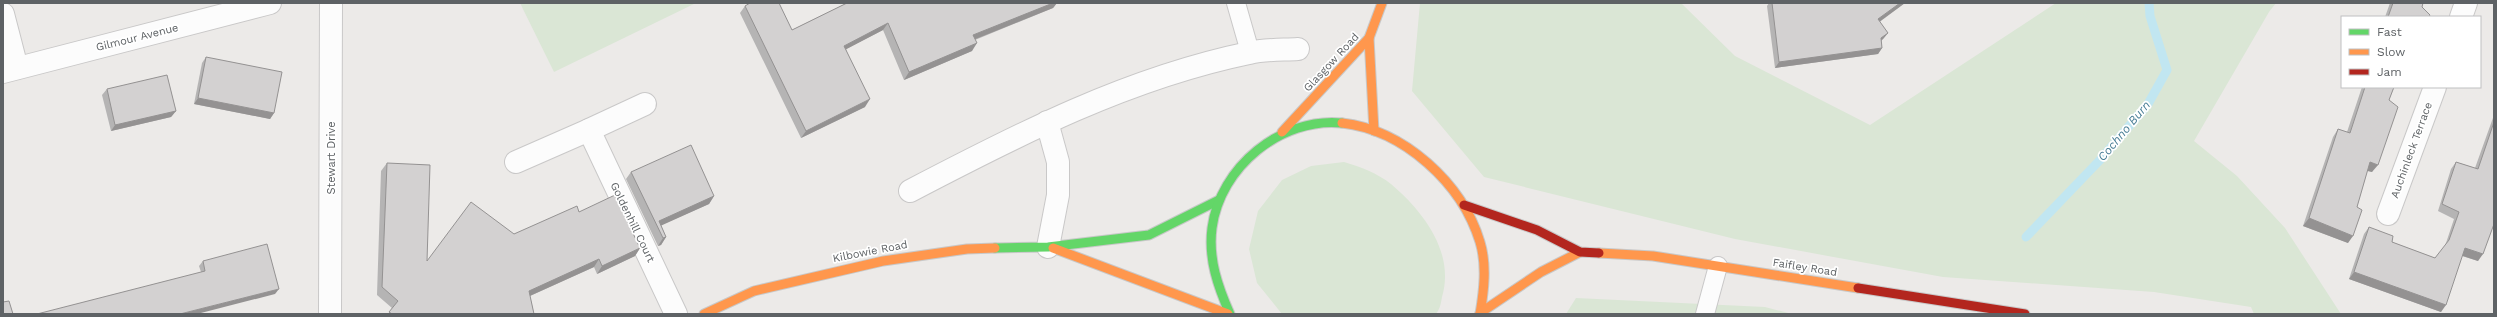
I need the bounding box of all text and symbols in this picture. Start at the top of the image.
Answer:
legend [2341,16,2481,88]
street label: Gilmour Avenue [95,21,180,54]
text: Fast [2377,25,2402,39]
street label: Glasgow Road [1301,30,1362,94]
text: Slow [2377,45,2405,59]
text: Jam [2377,65,2402,79]
water label: Cochno Burn [2095,98,2153,164]
street label: Auchinleck Terrace [2388,100,2435,200]
street label: Stewart Drive [325,121,338,195]
street label: Goldenhill Court [608,180,658,265]
street label: Kilbowie Road [832,238,909,265]
street label: Faifley Road [1772,256,1838,279]

